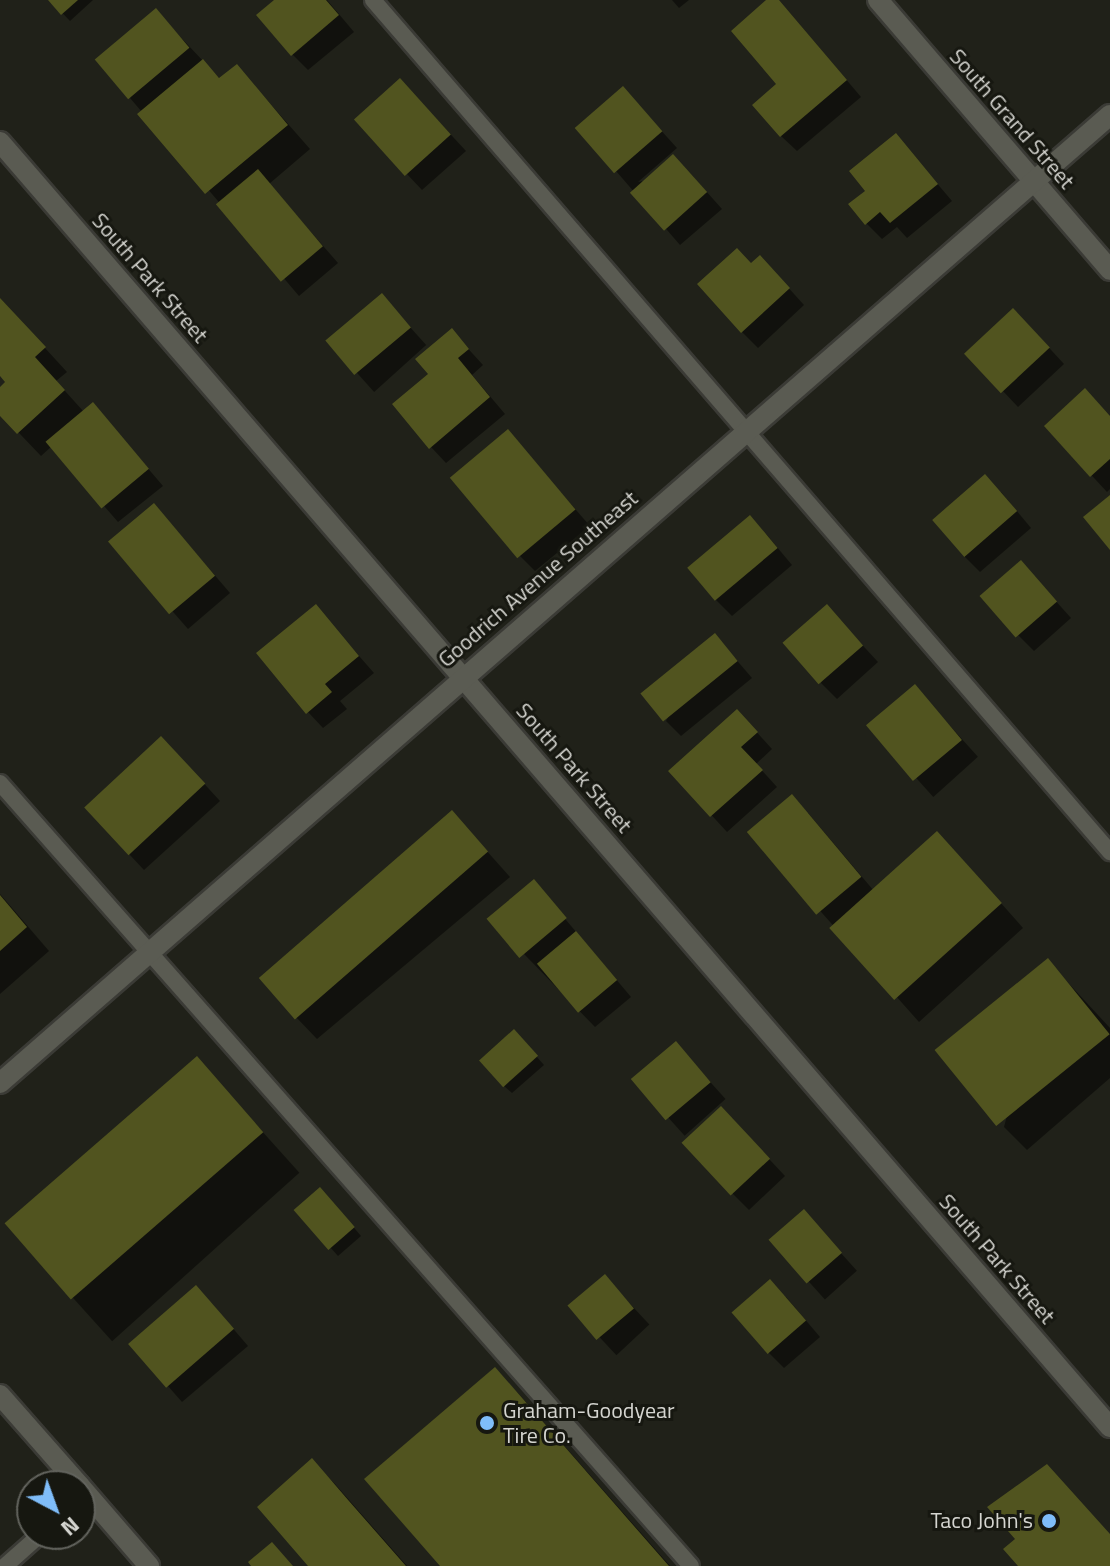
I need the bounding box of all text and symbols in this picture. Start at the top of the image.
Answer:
street label: South Grand Street [944,44,1080,194]
street label: South Park Street [86,208,214,348]
street label: Goodrich Avenue Southeast [433,485,643,673]
street label: South Park Street [510,698,638,838]
street label: South Park Street [933,1189,1061,1329]
place label: Graham-Goodyear Tire Co. [503,1397,675,1448]
marker: Graham-Goodyear Tire Co. [478,1414,496,1432]
north arrow [16,1470,96,1550]
place label: Taco John's [931,1508,1033,1534]
text: N [54,1509,87,1544]
marker: Taco John's [1040,1512,1058,1530]

